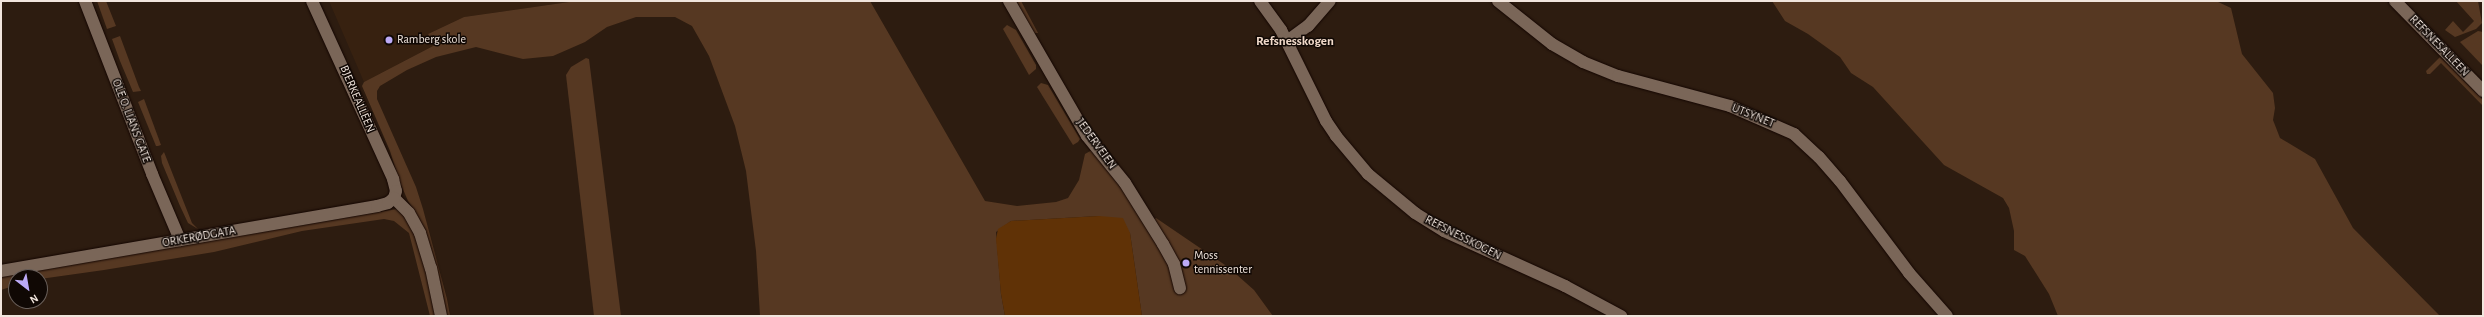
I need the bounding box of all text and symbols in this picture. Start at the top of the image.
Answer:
street label: REFSNESALLEEN [2406,12,2472,80]
place label: Ramberg skole [397,33,466,47]
district label: Refsnesskogen [1256,34,1334,50]
marker: Ramberg skole [384,35,394,45]
street label: BJERKEALLÈEN [336,63,378,135]
street label: OLE O. LIANS GATE [108,77,154,165]
street label: UTSYNET [1729,101,1777,131]
street label: JEDERVEIEN [1073,116,1119,172]
street label: REFSNESSKOGEN [1422,213,1504,263]
street label: ORKERØDGATA [161,223,237,251]
place label: Moss tennissenter [1194,249,1252,277]
marker: Moss tennissenter [1181,258,1191,268]
north arrow [8,269,48,309]
text: N [28,292,40,306]

